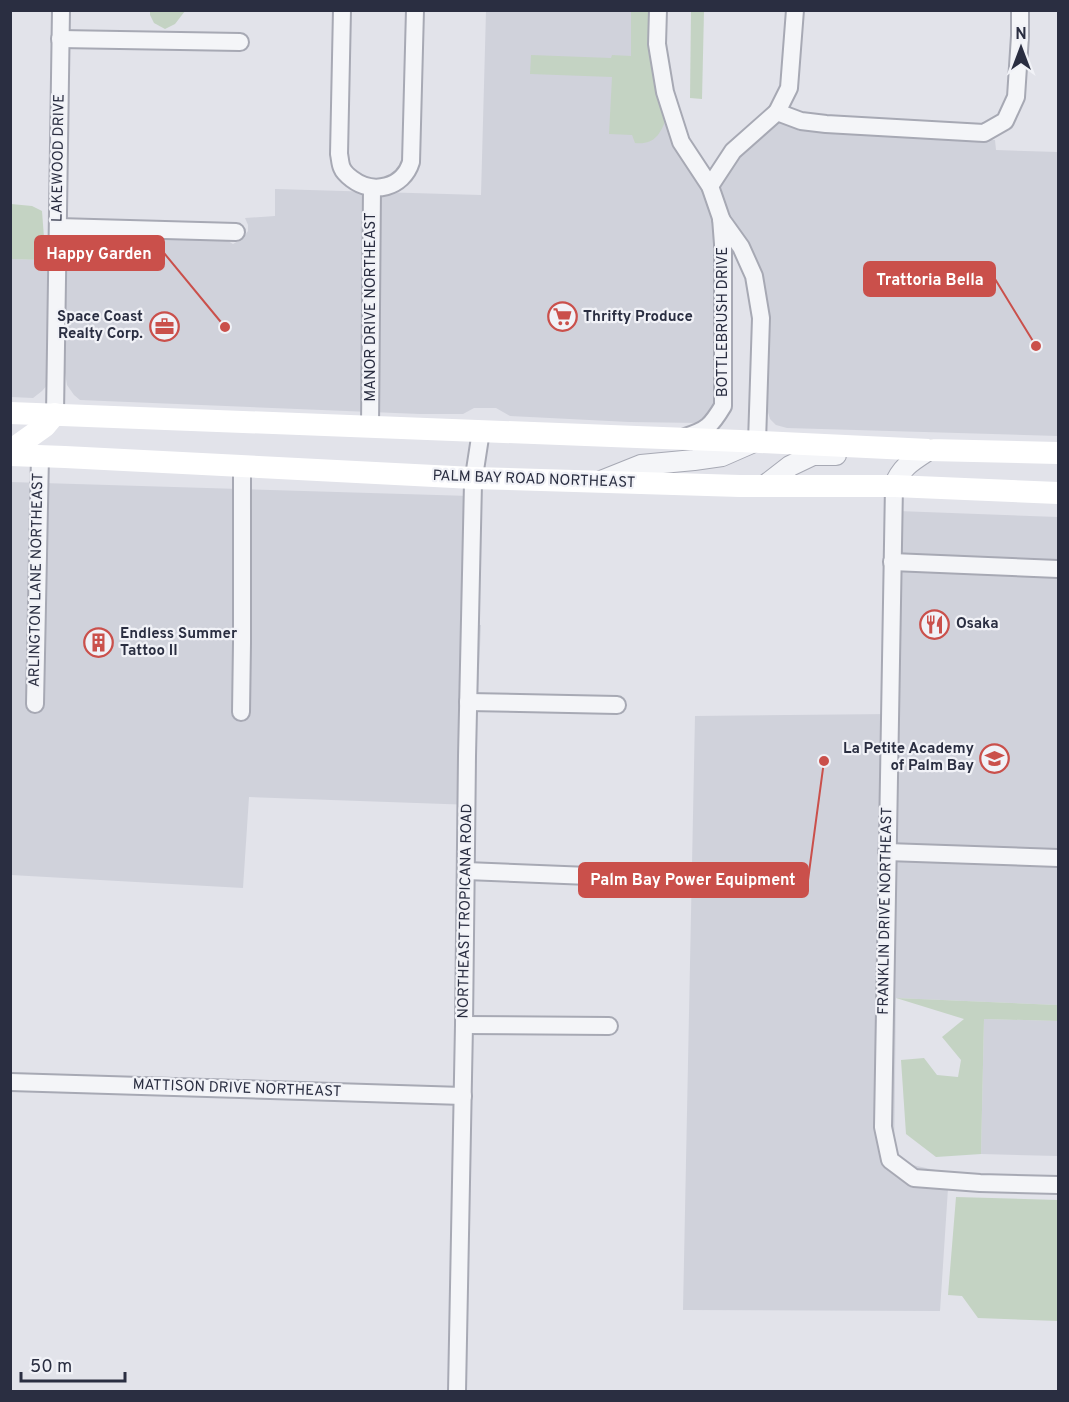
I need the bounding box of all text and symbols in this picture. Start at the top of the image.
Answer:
north arrow [991,18,1051,78]
text: N [1015,25,1027,45]
street label: LAKEWOOD DRIVE [48,94,70,222]
street label: MANOR DRIVE NORTHEAST [362,212,381,402]
callout: Happy Garden [35,236,164,270]
text: Happy Garden [46,245,152,265]
street label: BOTTLEBRUSH DRIVE [714,247,733,397]
callout: Trattoria Bella [864,262,995,296]
text: Trattoria Bella [876,271,984,291]
supermarket icon: Thrifty Produce [546,301,578,333]
place label: Space Coast Realty Corp. [57,308,143,344]
place label: Thrifty Produce [583,308,693,327]
office icon: Space Coast Realty Corp. [148,310,180,342]
street label: PALM BAY ROAD NORTHEAST [432,467,636,493]
street label: ARLINGTON LANE NORTHEAST [26,473,48,687]
restaurant icon: Osaka [919,608,951,640]
place label: Osaka [956,615,999,634]
place label: Endless Summer Tattoo II [120,625,238,661]
building icon: Endless Summer Tattoo II [83,627,115,659]
place label: La Petite Academy of Palm Bay [843,740,974,776]
school or university icon: La Petite Academy of Palm Bay [979,742,1011,774]
street label: NORTHEAST TROPICANA ROAD [455,803,477,1019]
street label: FRANKLIN DRIVE NORTHEAST [875,807,897,1015]
callout: Palm Bay Power Equipment [579,863,808,897]
text: Palm Bay Power Equipment [590,871,796,891]
street label: MATTISON DRIVE NORTHEAST [132,1076,342,1102]
scale bar [21,1345,124,1383]
text: 50 m [30,1356,72,1379]

